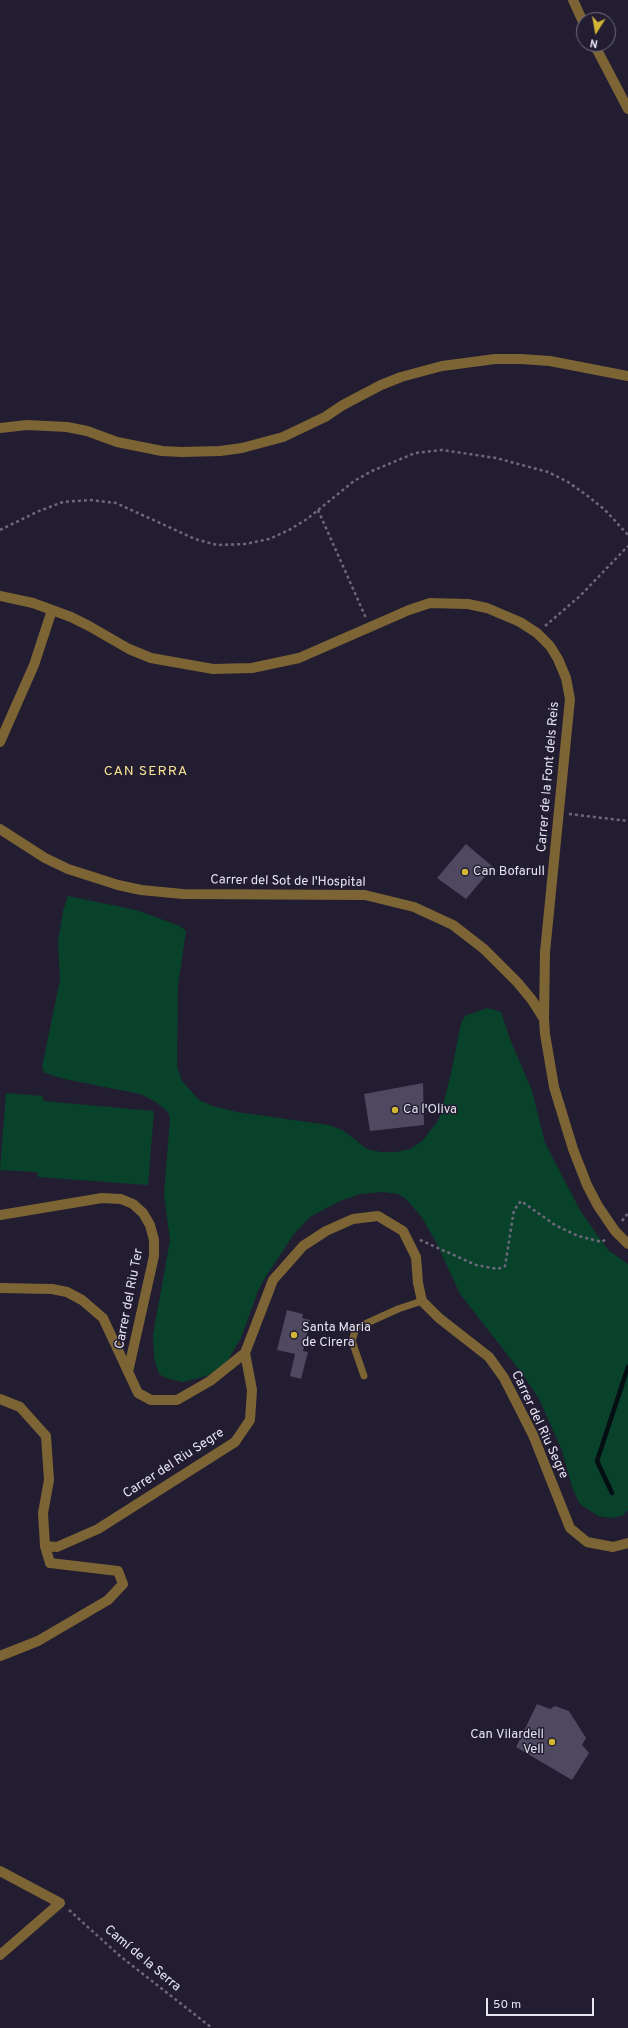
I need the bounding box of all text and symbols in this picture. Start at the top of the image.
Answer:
north arrow [576,12,616,52]
text: N [589,35,599,50]
street label: Carrer de la Font dels Reis [535,701,563,853]
district label: CAN SERRA [104,764,188,780]
place label: Can Bofarull [473,864,545,880]
marker: Can Bofarull [460,867,470,877]
street label: Carrer del Sot de l'Hospital [210,873,366,891]
place label: Ca l'Oliva [403,1102,457,1118]
marker: Ca l'Oliva [390,1105,400,1115]
street label: Carrer del Riu Ter [113,1247,147,1351]
place label: Santa Maria de Cirera [302,1320,371,1351]
marker: Santa Maria de Cirera [289,1330,299,1340]
street label: Carrer del Riu Segre [507,1369,571,1481]
street label: Carrer del Riu Segre [121,1425,227,1503]
place label: Can Vilardell Vell [470,1727,544,1758]
marker: Can Vilardell Vell [547,1737,557,1747]
street label: Camí de la Serra [101,1923,183,1995]
scale bar [488,1990,596,2016]
text: 50 m [493,1997,521,2013]

